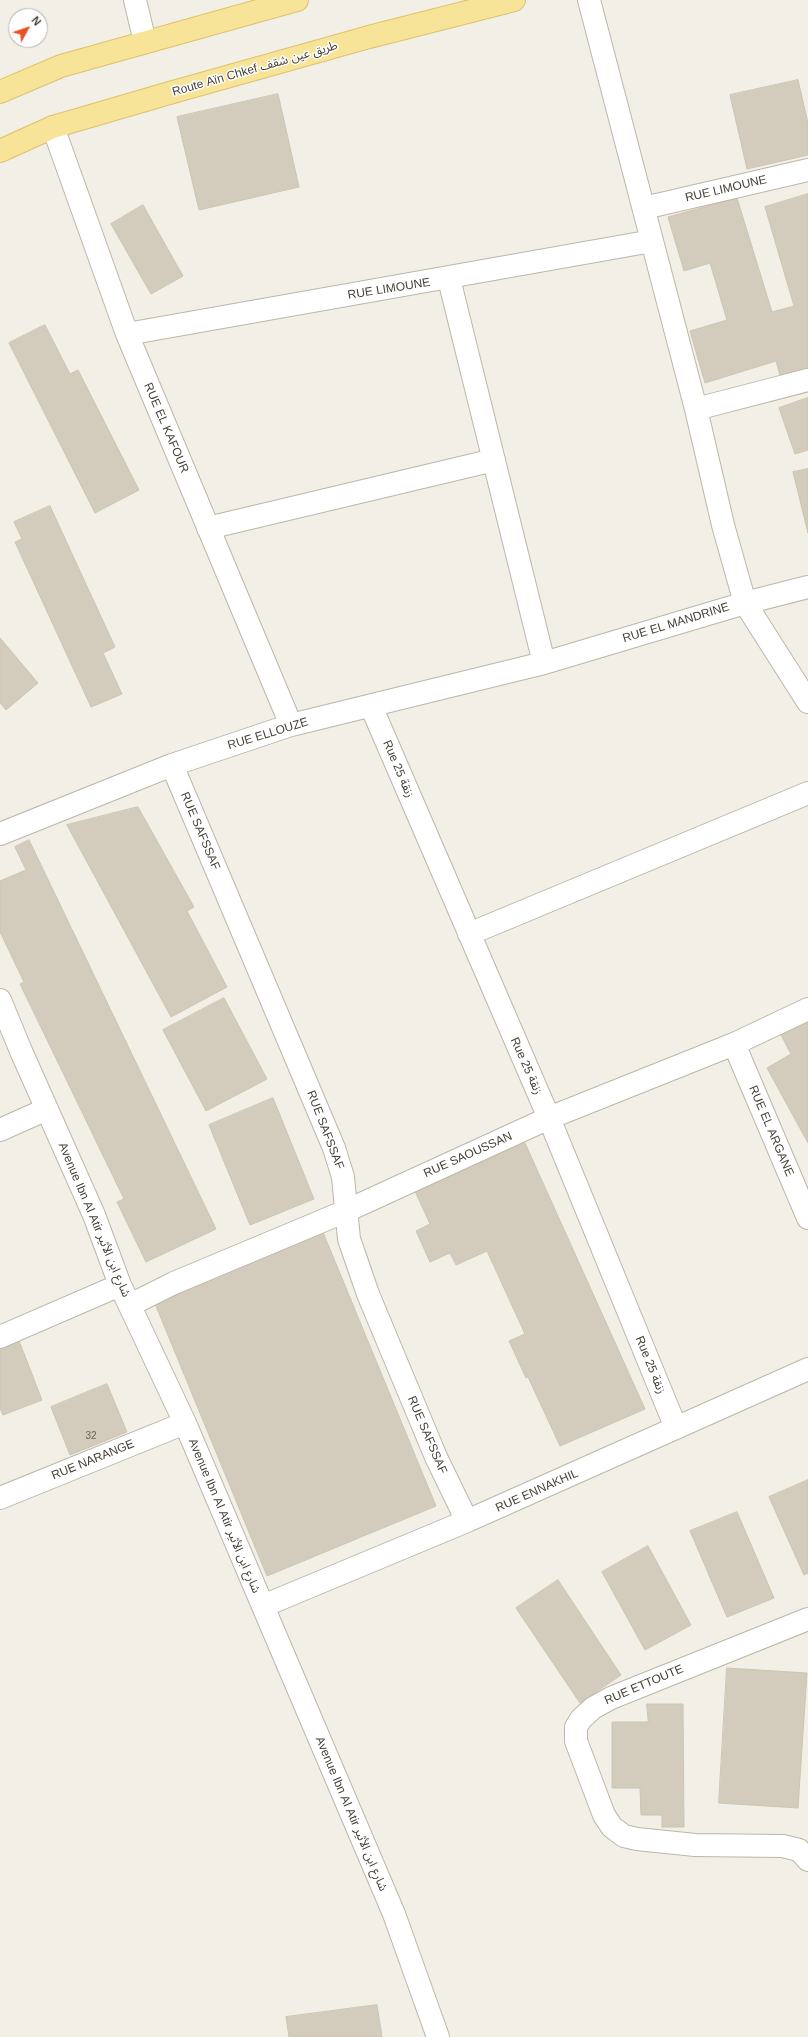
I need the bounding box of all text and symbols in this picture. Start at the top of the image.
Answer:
north arrow [8,8,48,48]
text: N [29,14,44,28]
street label: Route Aïn Chkef طريق عين شقف [171,38,339,100]
street label: RUE LIMOUNE [684,173,768,205]
street label: RUE LIMOUNE [347,275,431,303]
street label: RUE EL KAFOUR [140,381,192,475]
street label: RUE EL MANDRINE [621,600,731,646]
street label: RUE ELLOUZE [226,715,310,753]
street label: Rue 25 زنقة [379,738,417,800]
street label: RUE SAFSSAF [177,790,223,872]
street label: Rue 25 زنقة [507,1035,545,1097]
street label: RUE EL ARGANE [745,1083,797,1179]
street label: RUE SAFSSAF [303,1089,347,1171]
street label: RUE SAOUSSAN [422,1129,514,1181]
street label: Avenue Ibn Al Atir شارع ابن الأثير [55,1140,133,1300]
street label: Rue 25 زنقة [632,1334,668,1396]
street label: RUE SAFSSAF [404,1394,450,1476]
house number: 32 [85,1430,97,1442]
street label: Avenue Ibn Al Atir شارع ابن الأثير [185,1436,263,1596]
street label: RUE NARANGE [50,1437,136,1483]
street label: RUE ENNAKHIL [494,1466,580,1516]
street label: RUE ETTOUTE [602,1662,686,1708]
street label: Avenue Ibn Al Atir شارع ابن الأثير [312,1734,390,1894]

